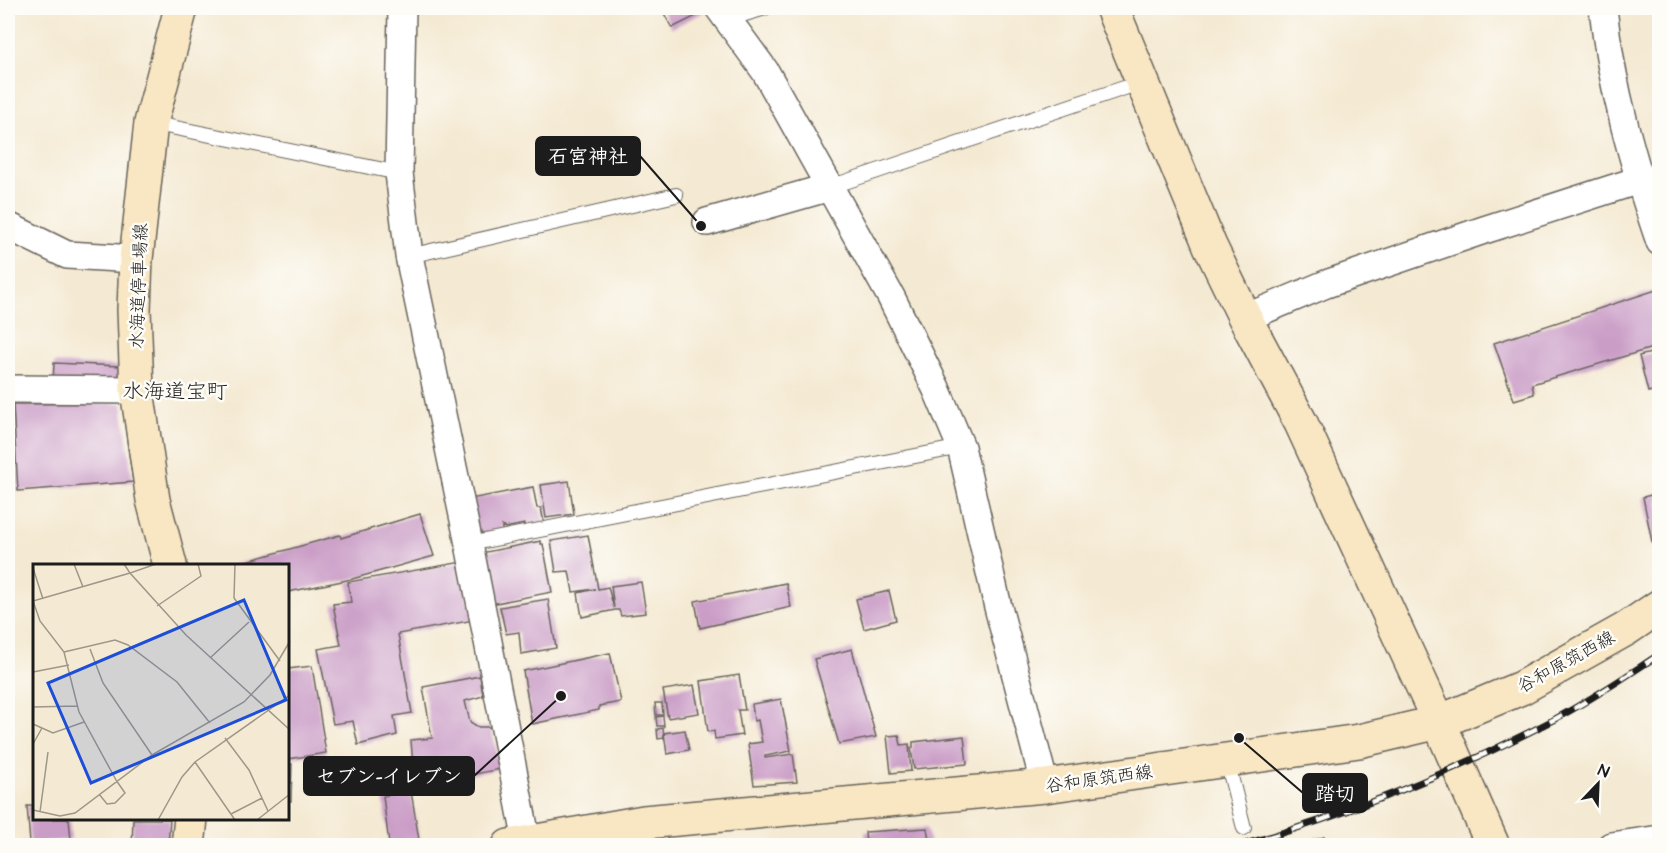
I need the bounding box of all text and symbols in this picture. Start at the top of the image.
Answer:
callout: 石宮神社 [536,137,640,175]
text: 石宮神社 [548,143,628,171]
street label: 水海道停車場線 [124,223,154,349]
district label: 水海道宝町 [123,377,228,406]
inset map [33,564,290,820]
street label: 谷和原筑西線 [1513,625,1619,699]
north arrow [1568,754,1628,814]
callout: セブン-イレブン [304,757,474,795]
street label: 谷和原筑西線 [1044,759,1154,799]
text: N [1595,759,1612,783]
text: セブン-イレブン [316,763,462,791]
callout: 踏切 [1303,774,1367,812]
text: 踏切 [1315,780,1355,808]

